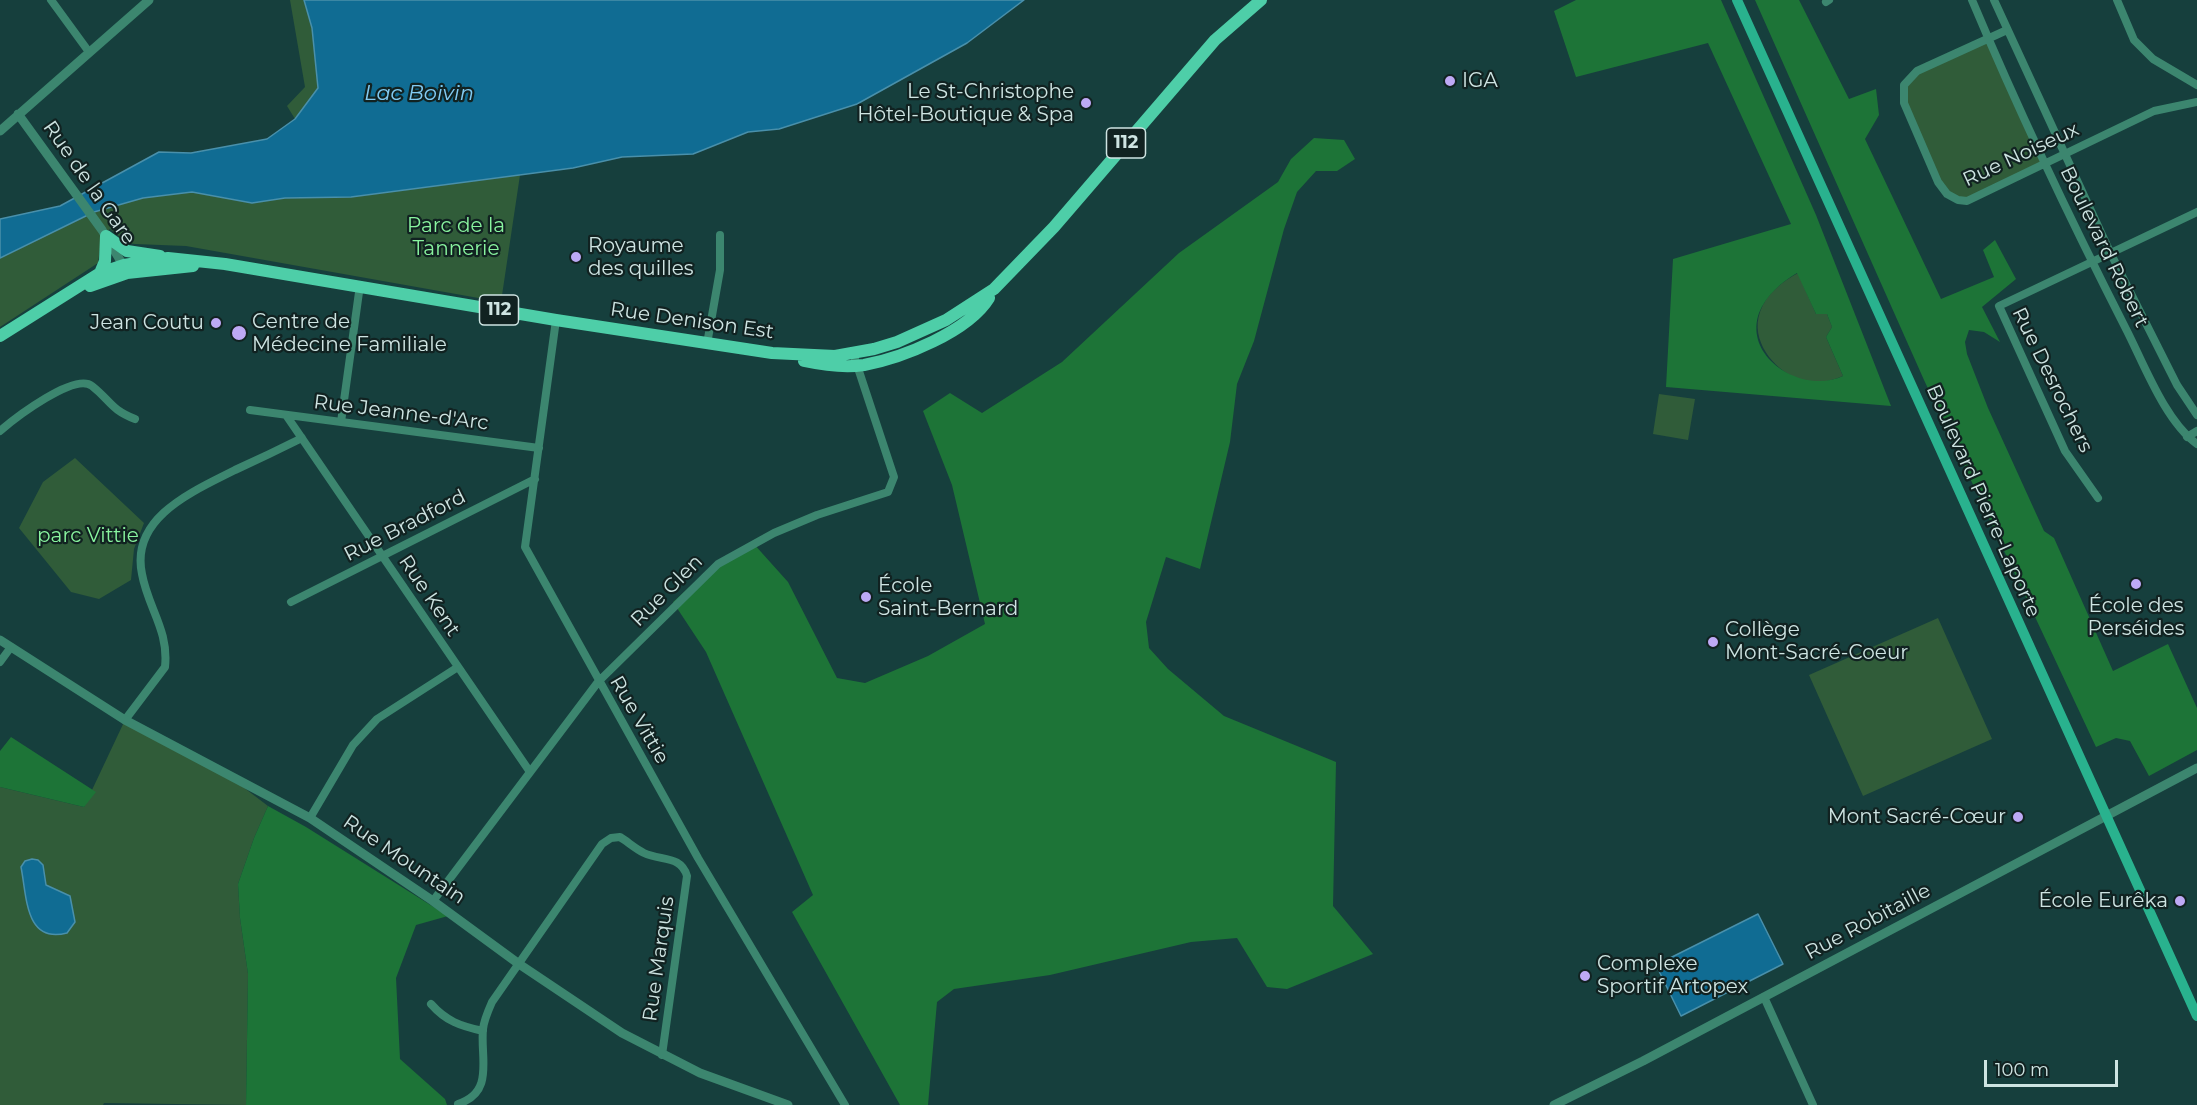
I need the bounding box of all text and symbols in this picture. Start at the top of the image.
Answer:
place label: IGA [1462,69,1498,93]
marker: IGA [1443,74,1457,88]
place label: Le St-Christophe Hôtel-Boutique & Spa [857,80,1074,127]
water label: Lac Boivin [364,81,474,107]
marker: Le St-Christophe Hôtel-Boutique & Spa [1079,96,1093,110]
street label: Rue de la Gare [37,116,141,250]
street label: Rue Noiseux [1959,118,2083,192]
road number: 112 [1106,128,1146,158]
street label: Boulevard Robert [2055,163,2153,331]
park label: Parc de la Tannerie [407,214,505,261]
place label: Royaume des quilles [588,234,694,281]
marker: Royaume des quilles [569,250,583,264]
road number: 112 [480,295,518,325]
street label: Rue Denison Est [609,298,775,344]
street label: Rue Desrochers [2007,304,2097,456]
place label: Centre de Médecine Familiale [252,310,447,357]
place label: Jean Coutu [90,311,204,335]
marker: Jean Coutu [209,316,223,330]
marker: Centre de Médecine Familiale [230,324,248,342]
street label: Boulevard Pierre-Laporte [1921,381,2045,621]
street label: Rue Jeanne-d'Arc [312,390,490,436]
street label: Rue Bradford [340,485,470,567]
park label: parc Vittie [37,524,139,548]
street label: Rue Glen [626,550,708,632]
street label: Rue Kent [393,551,465,641]
place label: École Saint-Bernard [878,574,1018,621]
marker: École des Perséides [2129,577,2143,591]
marker: École Saint-Bernard [859,590,873,604]
place label: École des Perséides [2088,594,2184,641]
place label: Collège Mont-Sacré-Coeur [1725,618,1908,665]
marker: Collège Mont-Sacré-Coeur [1706,635,1720,649]
street label: Rue Vittie [604,672,674,768]
place label: Mont Sacré-Cœur [1828,805,2006,829]
street label: Rue Mountain [338,810,470,910]
marker: Mont Sacré-Cœur [2011,810,2025,824]
street label: Rue Robitaille [1801,879,1935,965]
place label: École Eurêka [2038,889,2168,913]
marker: École Eurêka [2173,894,2187,908]
street label: Rue Marquis [638,895,680,1023]
place label: Complexe Sportif Artopex [1597,952,1748,999]
marker: Complexe Sportif Artopex [1578,969,1592,983]
scale bar [1987,1048,2120,1086]
text: 100 m [1995,1059,2049,1081]

